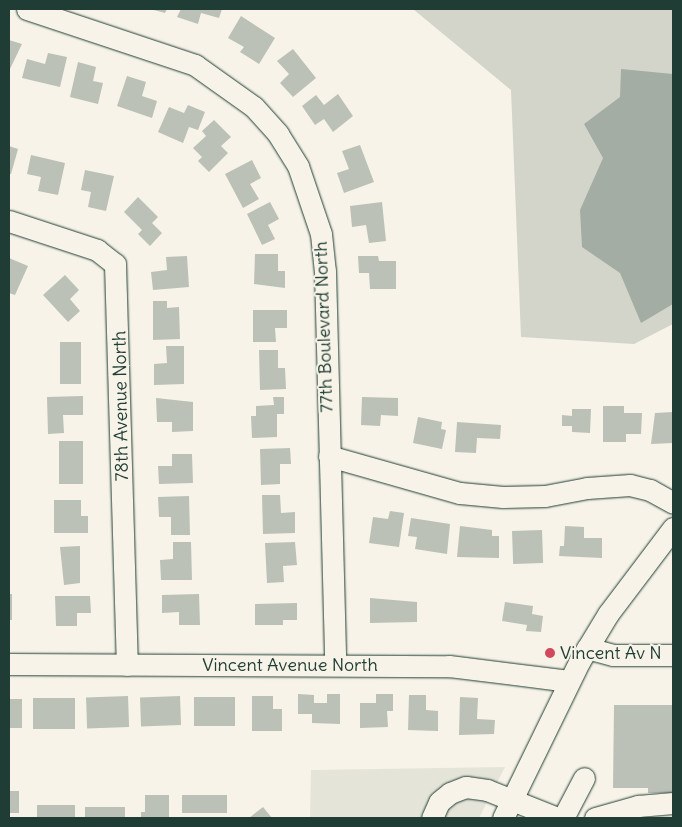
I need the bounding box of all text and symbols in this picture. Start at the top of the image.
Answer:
street label: 77th Boulevard North [310,241,338,413]
street label: 78th Avenue North [109,330,133,482]
place label: Vincent Av N [560,642,662,664]
marker: Vincent Av N [544,647,556,659]
street label: Vincent Avenue North [202,654,378,676]

